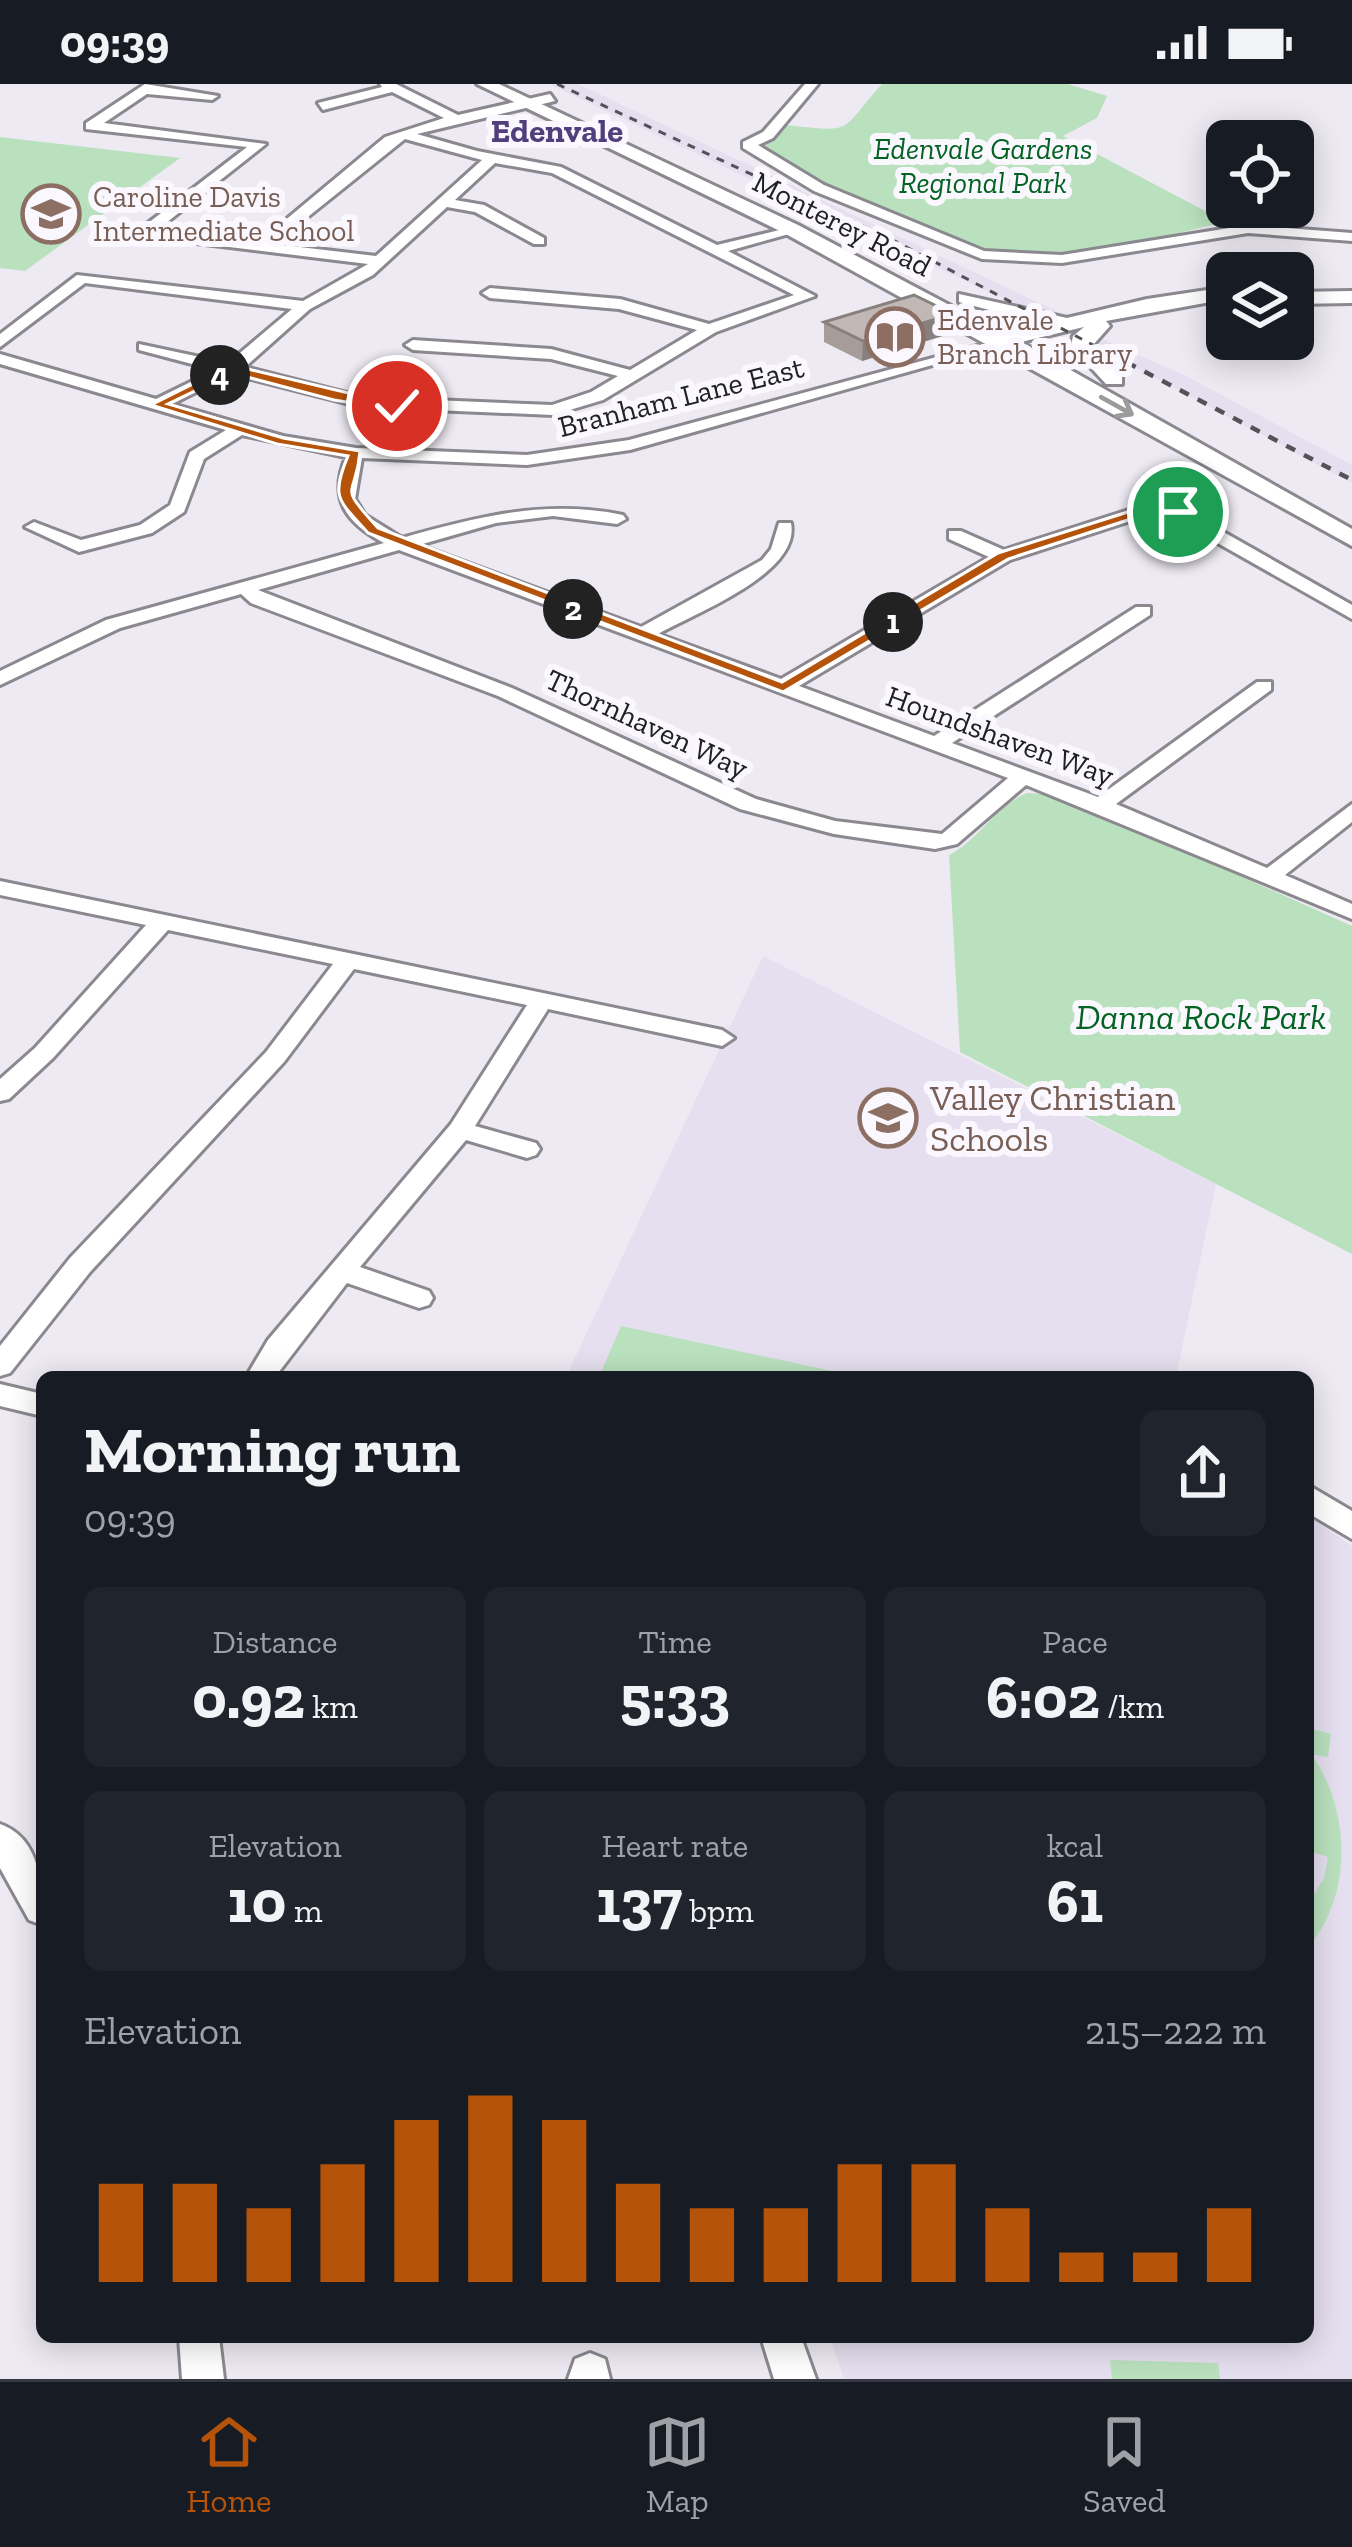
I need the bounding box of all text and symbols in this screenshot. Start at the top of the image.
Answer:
text: 09:39 [60,15,169,69]
district label: Edenvale [491,111,623,150]
map controls [1206,120,1314,360]
button: locate [1206,120,1314,228]
park label: Edenvale Gardens Regional Park [873,131,1093,201]
street label: Monterey Road [747,164,938,285]
place label: Caroline Davis Intermediate School [93,179,354,249]
school or university icon: Caroline Davis Intermediate School [20,183,82,245]
button: layers [1206,252,1314,360]
place label: Edenvale Branch Library [937,302,1133,372]
library icon: Edenvale Branch Library [864,306,926,368]
pin: 4 [190,345,250,405]
street label: Branham Lane East [555,349,807,445]
text: 4 [211,355,229,394]
pin [346,355,448,457]
icon: check [364,373,430,439]
one-way arrow [1099,395,1134,419]
pin [1127,461,1229,563]
icon: arrive [1145,479,1211,545]
pin: 2 [543,579,603,639]
text: 2 [564,589,582,628]
pin: 1 [863,592,923,652]
text: 1 [886,602,900,641]
street label: Thornhaven Way [540,661,754,787]
street label: Houndshaven Way [881,678,1119,794]
park label: Danna Rock Park [1076,995,1326,1038]
place label: Valley Christian Schools [929,1076,1176,1160]
school or university icon: Valley Christian Schools [857,1087,919,1149]
text: Morning run [84,1410,460,1489]
button: share [1140,1410,1266,1536]
text: 09:39 [84,1495,176,1542]
text: Distance [213,1622,337,1661]
text: Time [638,1622,712,1661]
text: Pace [1042,1622,1108,1661]
text: 0.92 [192,1661,305,1733]
text: 5:33 [620,1661,730,1733]
text: 6:02 [986,1661,1100,1733]
text: km [305,1687,358,1726]
text: /km [1100,1687,1164,1726]
text: Elevation [208,1826,342,1865]
text: Heart rate [602,1826,748,1865]
text: kcal [1047,1826,1103,1865]
text: 10 [228,1865,286,1937]
text: 137 [596,1865,682,1937]
text: 61 [1047,1865,1103,1937]
text: m [286,1891,322,1930]
text: bpm [682,1891,754,1930]
text: Elevation [84,2007,241,2054]
text: 215–222 m [1085,2007,1266,2054]
tab: Home [186,2409,271,2520]
tab: Map [644,2409,710,2520]
tab: Saved [1083,2409,1166,2520]

